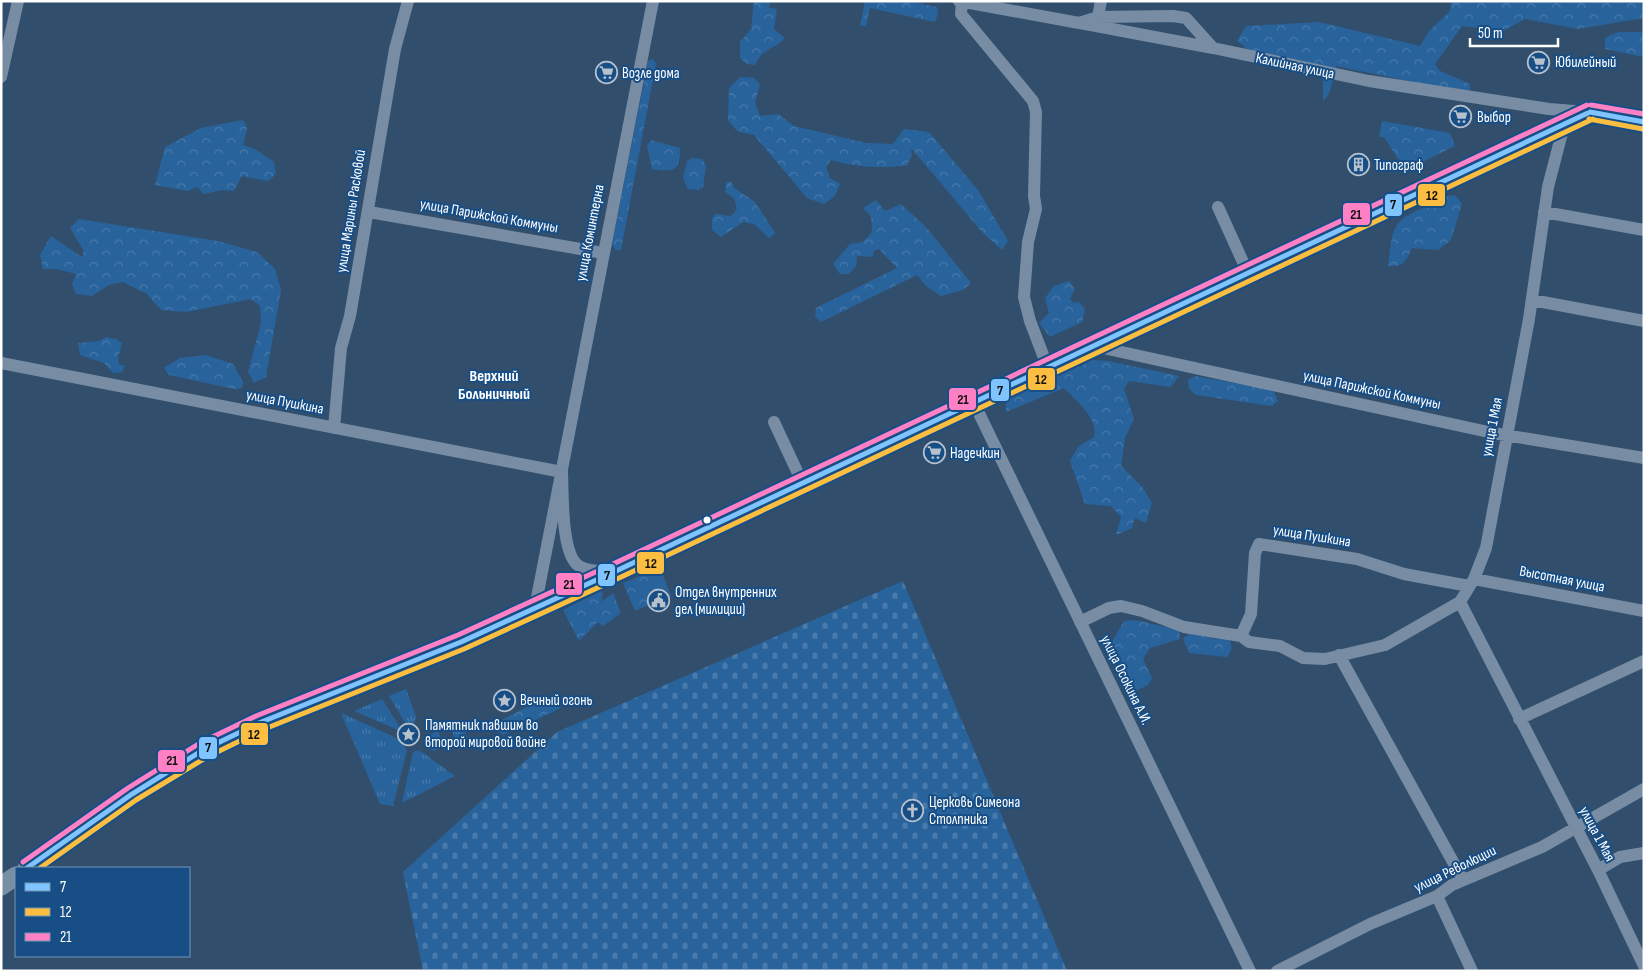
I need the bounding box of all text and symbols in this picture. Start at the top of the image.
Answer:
scale bar [1470,15,1558,47]
text: 50 m [1478,24,1503,43]
street label: Калийная улица [1254,48,1336,84]
supermarket icon: Юбилейный [1527,50,1551,74]
place label: Юбилейный [1555,53,1616,72]
supermarket icon: Возле дома [594,61,618,85]
place label: Возле дома [622,64,680,83]
supermarket icon: Выбор [1449,105,1473,129]
place label: Выбор [1477,108,1511,127]
street label: улица Марины Расковой [332,148,370,274]
building icon: Типограф [1346,153,1370,177]
place label: Типограф [1374,156,1424,175]
street label: улица Коминтерна [571,183,609,283]
line badge: 12 [1417,183,1446,207]
text: 12 [1426,187,1438,204]
line badge: 7 [1384,193,1403,217]
street label: улица Парижской Коммуны [418,194,560,238]
text: 7 [1390,196,1397,213]
line badge: 21 [1342,202,1371,226]
text: 21 [1350,206,1362,223]
street label: улица Парижской Коммуны [1302,366,1442,414]
district label: Верхний Больничный [458,367,530,404]
line badge: 12 [1027,367,1056,391]
text: 12 [1035,371,1047,388]
line badge: 7 [990,378,1010,402]
text: 7 [997,382,1004,399]
street label: улица Пушкина [245,385,326,419]
line badge: 21 [948,387,977,411]
text: 21 [957,391,969,408]
street label: улица 1 Мая [1477,396,1507,458]
supermarket icon: Надечкин [922,441,946,465]
place label: Надечкин [950,444,1000,463]
unlabelled marker [702,515,712,525]
street label: улица Пушкина [1272,520,1352,552]
line badge: 12 [636,551,665,575]
text: 12 [645,555,657,572]
street label: Высотная улица [1518,561,1607,597]
line badge: 7 [597,563,616,587]
text: 7 [604,567,611,584]
line badge: 21 [555,572,583,596]
text: 21 [563,576,575,593]
place label: Отдел внутренних дел (милиции) [675,583,777,619]
public building icon: Отдел внутренних дел (милиции) [647,589,671,613]
street label: улица Осокина А.И. [1096,632,1156,728]
place icon: Вечный огонь [492,688,516,712]
place label: Вечный огонь [520,691,592,710]
place label: Памятник павшим во второй мировой войне [425,716,546,752]
line badge: 12 [240,722,269,746]
place icon: Памятник павшим во второй мировой войне [397,722,421,746]
text: 12 [248,726,260,743]
line badge: 7 [198,736,218,760]
text: 7 [205,739,212,756]
line badge: 21 [157,749,186,773]
text: 21 [166,752,178,769]
place label: Церковь Симеона Столпника [929,793,1020,829]
church icon: Церковь Симеона Столпника [901,799,925,823]
street label: улица 1 Мая [1575,803,1619,865]
street label: улица Революции [1411,841,1499,897]
legend [15,867,190,957]
text: 7 [60,878,66,897]
text: 12 [60,903,72,922]
text: 21 [60,928,72,947]

